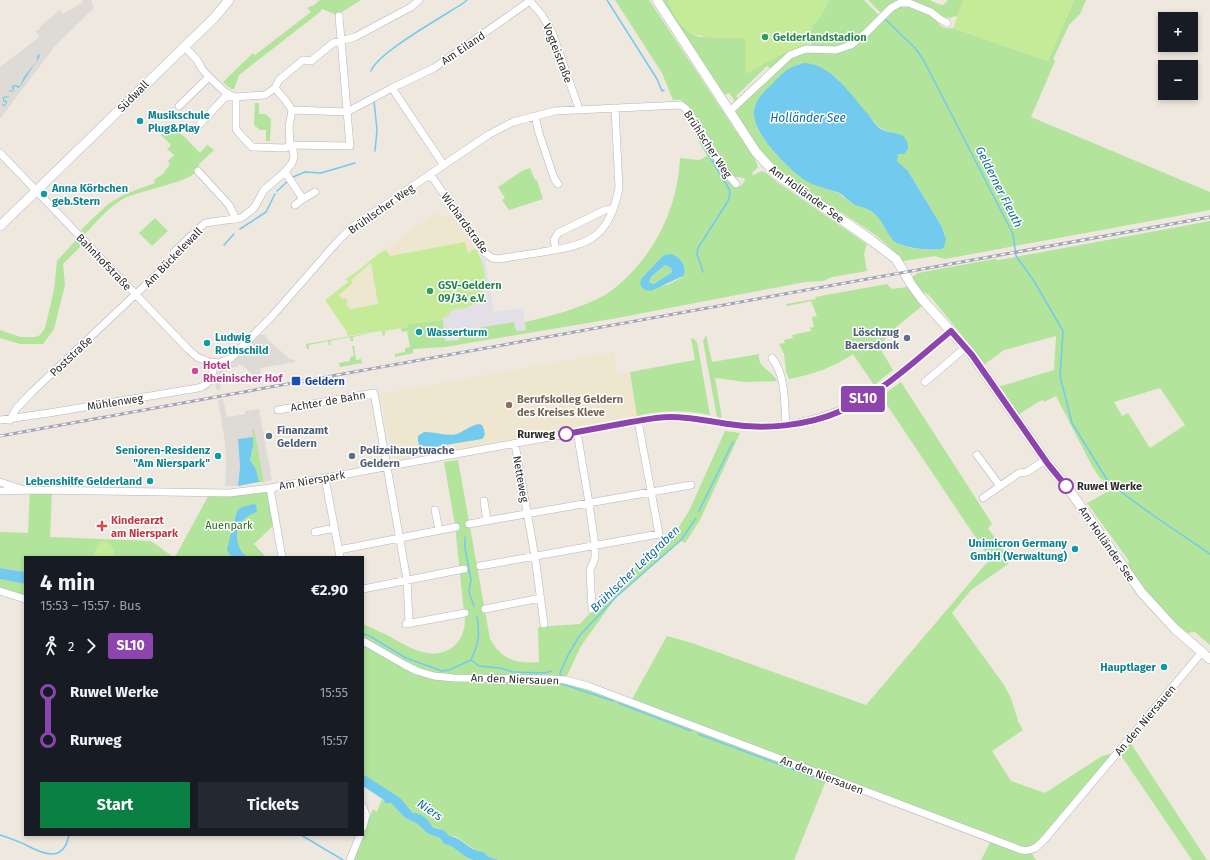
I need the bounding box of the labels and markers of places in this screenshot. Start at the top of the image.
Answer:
place label: Gelderlandstadion [773,31,867,44]
marker: Gelderlandstadion [760,32,770,42]
place label: Musikschule Plug&Play [148,109,210,135]
marker: Musikschule Plug&Play [135,116,145,126]
place label: Anna Körbchen geb.Stern [51,182,128,208]
marker: Anna Körbchen geb.Stern [39,189,49,199]
place label: GSV-Geldern 09/34 e.V. [438,279,501,305]
marker: GSV-Geldern 09/34 e.V. [425,286,435,296]
place label: Wasserturm [427,326,487,339]
place label: Löschzug Baersdonk [845,326,900,352]
marker: Wasserturm [414,327,424,337]
place label: Ludwig Rothschild [215,331,268,357]
marker: Löschzug Baersdonk [902,333,912,343]
marker: Ludwig Rothschild [202,338,212,348]
place label: Hotel Rheinischer Hof [203,359,284,385]
marker: Hotel Rheinischer Hof [190,366,200,376]
marker: Geldern [290,375,302,387]
place label: Geldern [305,375,345,388]
place label: Berufskolleg Geldern des Kreises Kleve [517,393,623,419]
marker: Berufskolleg Geldern des Kreises Kleve [504,400,514,410]
place label: Finanzamt Geldern [277,424,329,450]
marker: Rurweg [558,426,574,442]
place label: Rurweg [517,428,556,441]
marker: Finanzamt Geldern [264,431,274,441]
place label: Senioren-Residenz "Am Nierspark" [116,444,210,470]
place label: Polizeihauptwache Geldern [360,444,454,470]
marker: Senioren-Residenz "Am Nierspark" [213,451,223,461]
marker: Polizeihauptwache Geldern [347,451,357,461]
place label: Lebenshilfe Gelderland [25,475,142,488]
marker: Lebenshilfe Gelderland [145,476,155,486]
marker: Ruwel Werke [1058,478,1074,494]
place label: Ruwel Werke [1077,480,1142,493]
place label: Kinderarzt am Nierspark [111,514,179,540]
marker: Kinderarzt am Nierspark [96,520,108,532]
place label: Unimicron Germany GmbH (Verwaltung) [968,537,1067,563]
marker: Unimicron Germany GmbH (Verwaltung) [1070,544,1080,554]
place label: Hauptlager [1100,661,1157,674]
marker: Hauptlager [1159,662,1169,672]

